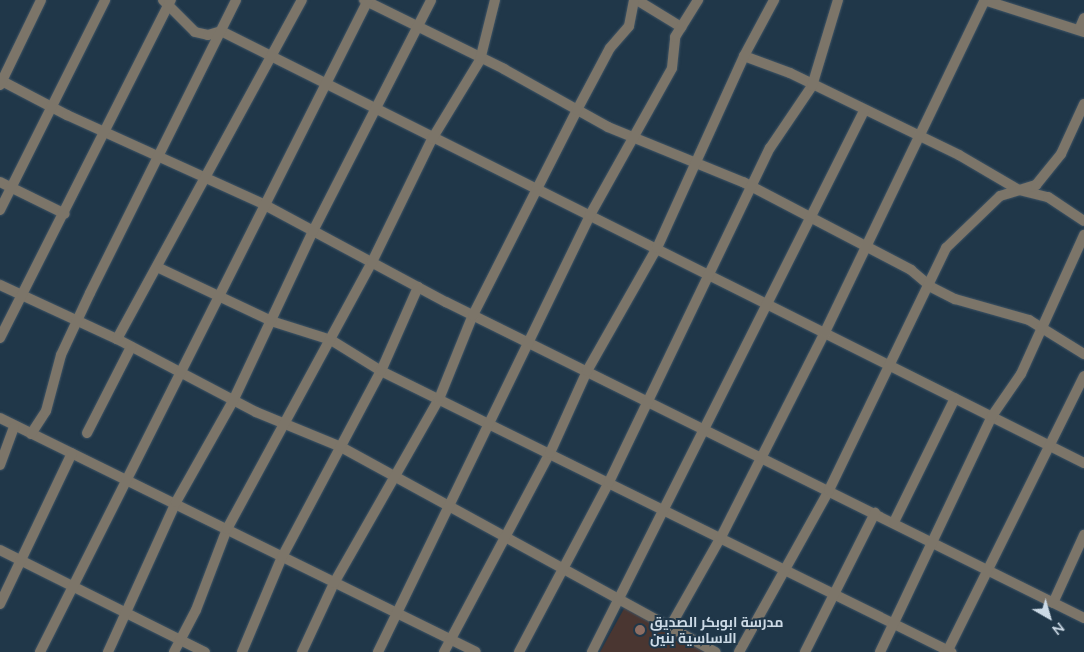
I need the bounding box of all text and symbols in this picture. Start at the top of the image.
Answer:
north arrow [1024,592,1074,642]
place label: مدرسة ابوبكر الصديق الاساسية بنين [650,614,784,646]
text: N [1049,619,1068,639]
marker: مدرسة ابوبكر الصديق الاساسية بنين [634,624,646,636]

